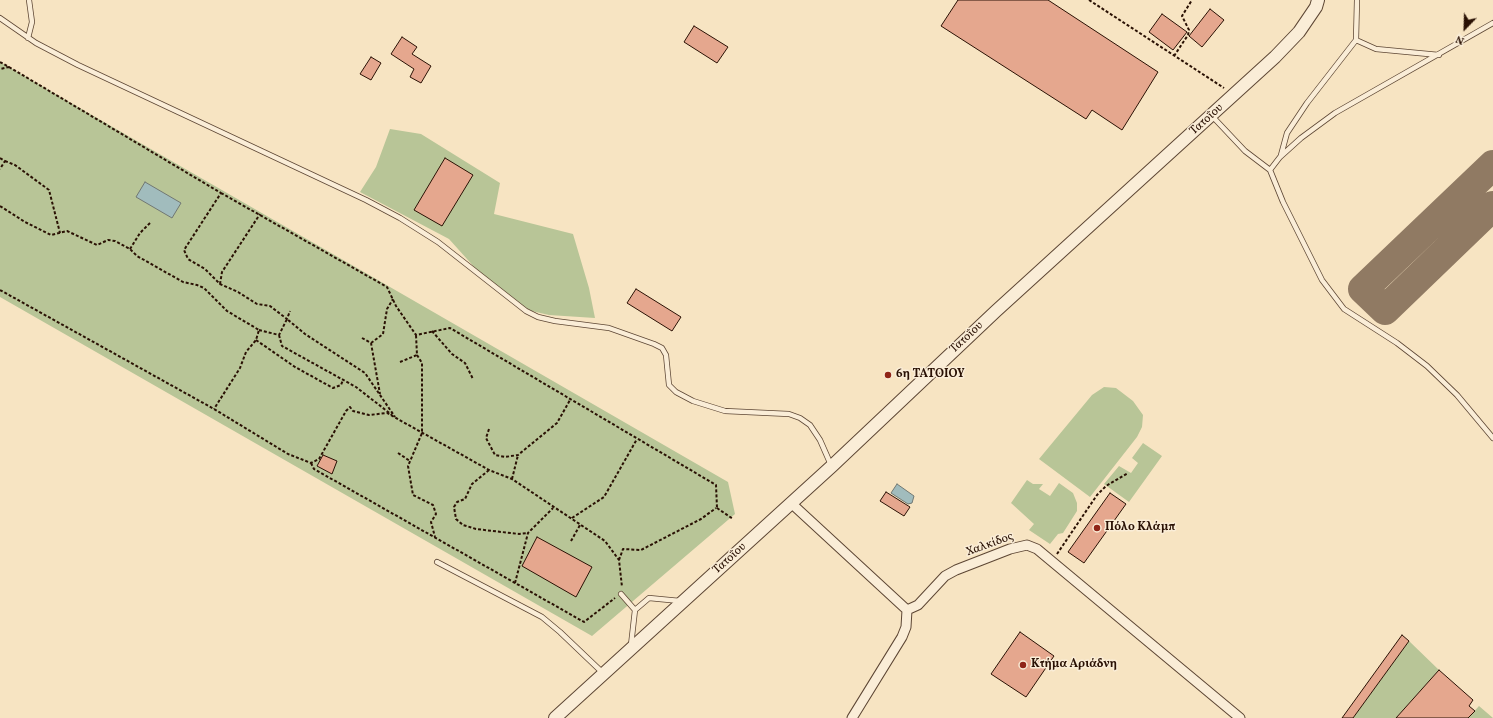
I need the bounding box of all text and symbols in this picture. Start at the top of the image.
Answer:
north arrow [1445,8,1485,48]
text: N [1454,31,1467,48]
street label: Τατοΐου [1187,101,1227,139]
street label: Τατοΐου [947,319,987,357]
place label: 6η ΤΑΤΟΙΟΥ [896,368,965,382]
marker: 6η ΤΑΤΟΙΟΥ [883,370,893,380]
place label: Πόλο Κλάμπ [1105,521,1175,535]
marker: Πόλο Κλάμπ [1092,523,1102,533]
street label: Χαλκίδος [964,530,1016,560]
street label: Τατοΐου [710,540,750,578]
place label: Κτήμα Αριάδνη [1031,658,1117,672]
marker: Κτήμα Αριάδνη [1018,660,1028,670]

